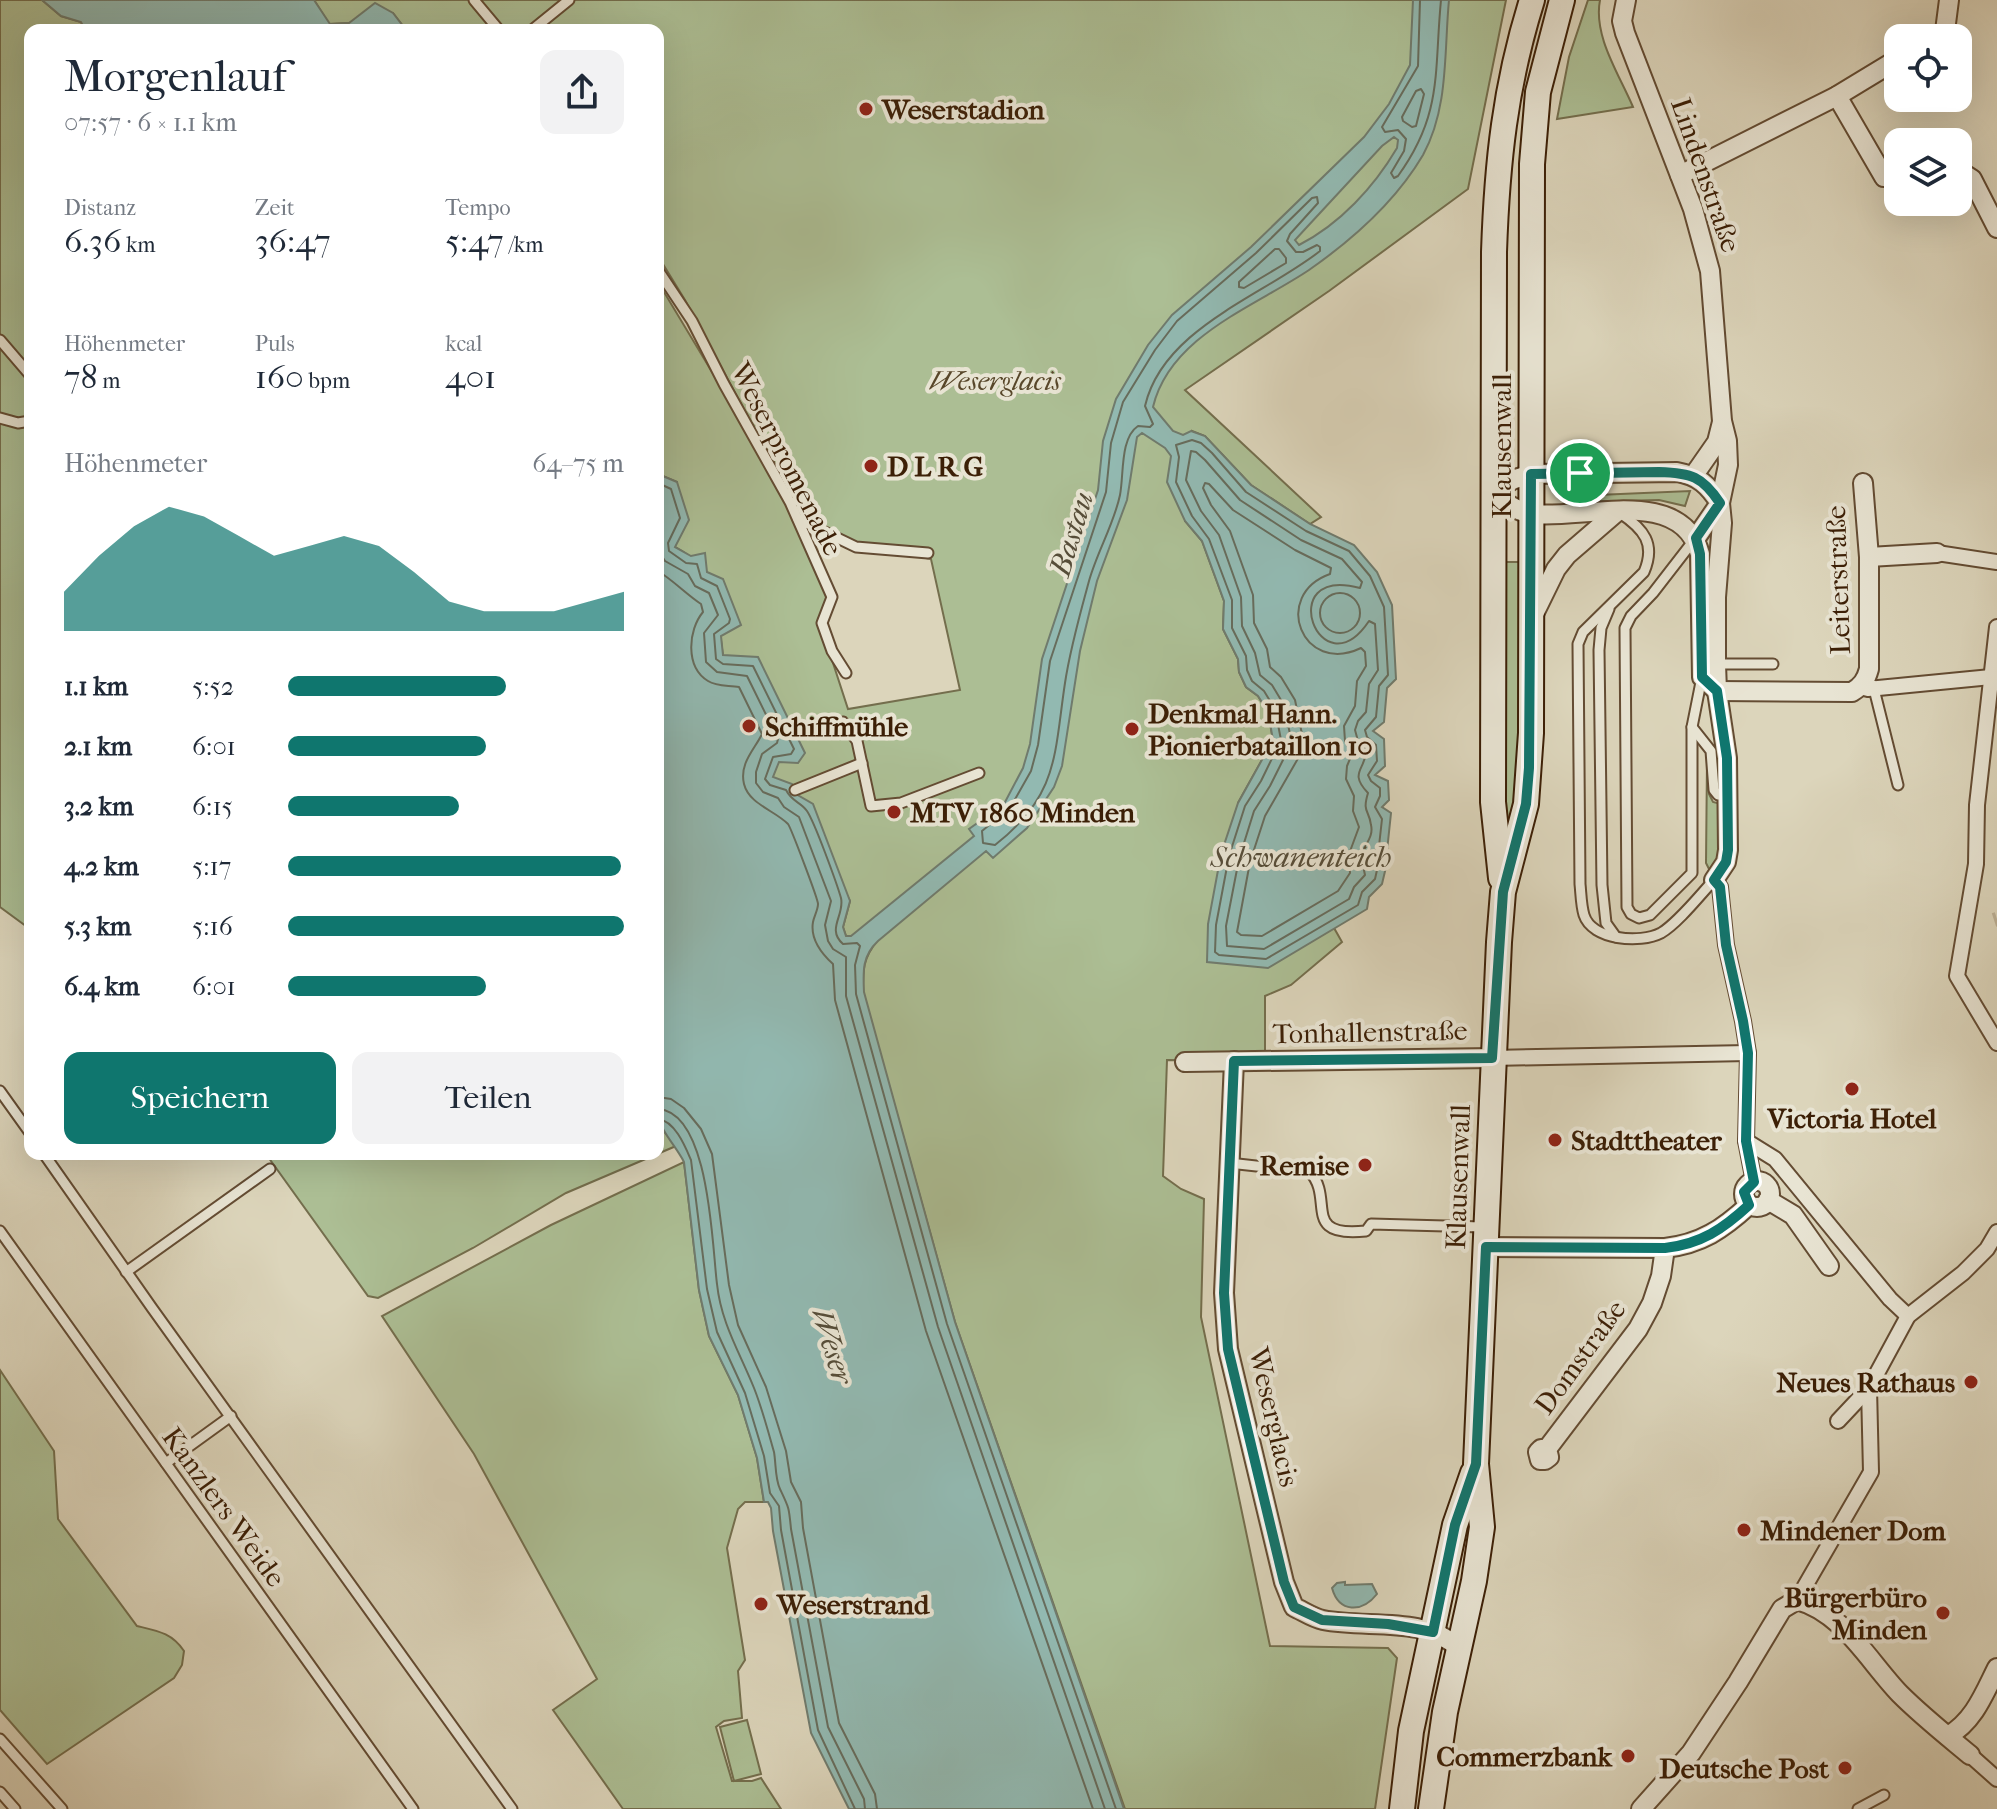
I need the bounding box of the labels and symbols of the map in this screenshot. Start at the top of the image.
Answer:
place label: Weserstadion [881,93,1045,126]
street label: Lindenstraße [1664,94,1748,257]
marker: Weserstadion [857,100,875,118]
street label: Weserpromenade [724,356,850,561]
park label: Weserglacis [929,364,1062,397]
street label: Klausenwall [1485,373,1518,519]
pin [1546,439,1614,507]
place label: D L R G [887,450,984,483]
marker: D L R G [862,457,880,475]
water label: Bastau [1042,488,1101,582]
street label: Leiterstraße [1819,505,1857,655]
place label: Denkmal Hann. Pionierbataillon 10 [1148,697,1373,762]
place label: Schiffmühle [765,710,908,743]
marker: Schiffmühle [740,717,758,735]
marker: Denkmal Hann. Pionierbataillon 10 [1123,720,1141,738]
place label: MTV 1860 Minden [910,796,1136,829]
marker: MTV 1860 Minden [885,803,903,821]
water label: Schwanenteich [1209,840,1392,875]
street label: Tonhallenstraße [1272,1014,1468,1050]
marker: Victoria Hotel [1843,1080,1861,1098]
place label: Victoria Hotel [1766,1102,1937,1135]
street label: Klausenwall [1439,1103,1477,1250]
place label: Stadttheater [1571,1124,1723,1157]
marker: Stadttheater [1546,1131,1564,1149]
place label: Remise [1259,1149,1349,1182]
marker: Remise [1356,1156,1374,1174]
street label: Domstraße [1528,1293,1633,1421]
water label: Weser [804,1304,861,1391]
street label: Weserglacis [1242,1343,1306,1490]
place label: Neues Rathaus [1776,1366,1955,1399]
marker: Neues Rathaus [1962,1373,1980,1391]
street label: Kanzlers Weide [155,1421,293,1593]
place label: Mindener Dom [1760,1514,1946,1547]
marker: Mindener Dom [1735,1521,1753,1539]
place label: Bürgerbüro Minden [1784,1581,1928,1646]
place label: Weserstrand [776,1588,930,1621]
marker: Weserstrand [752,1595,770,1613]
marker: Bürgerbüro Minden [1934,1604,1952,1622]
place label: Commerzbank [1436,1740,1614,1773]
marker: Commerzbank [1619,1747,1637,1765]
place label: Deutsche Post [1659,1752,1830,1785]
marker: Deutsche Post [1836,1759,1854,1777]

